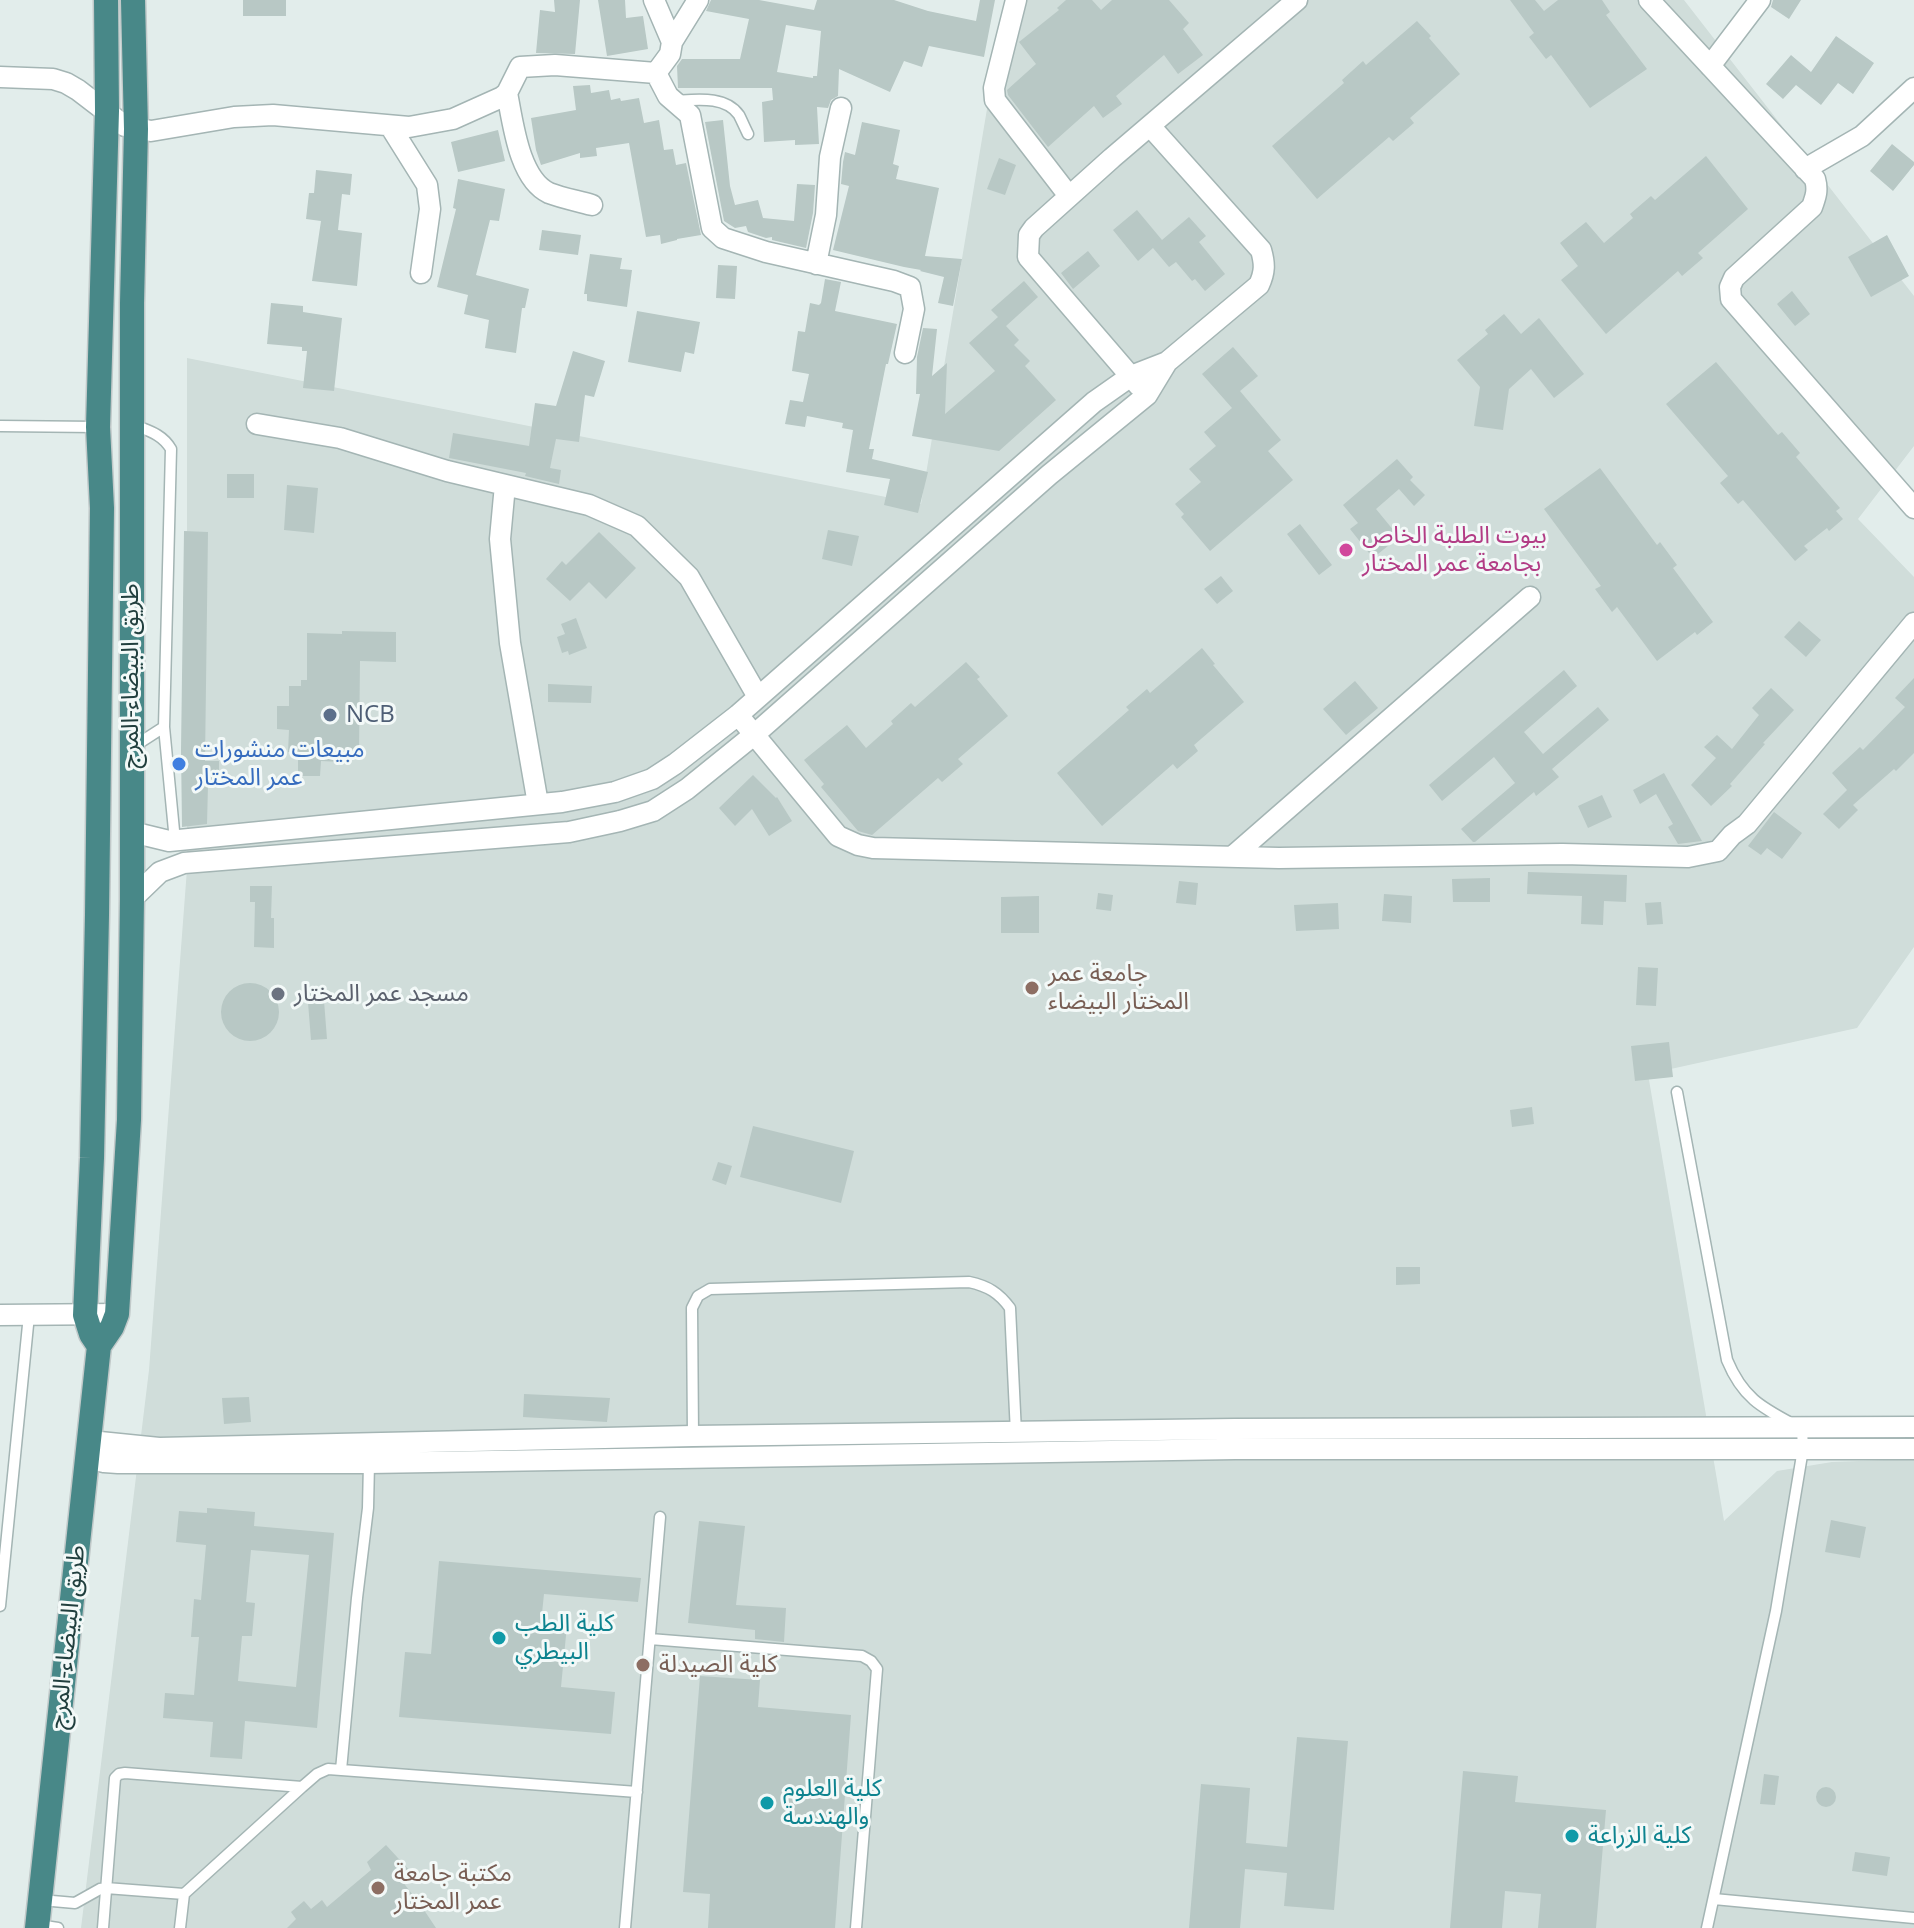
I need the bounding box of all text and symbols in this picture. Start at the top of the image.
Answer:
place label: بيوت الطلبة الخاص بجامعة عمر المختار [1362,522,1547,578]
marker: بيوت الطلبة الخاص بجامعة عمر المختار [1337,541,1355,559]
street label: طريق البيضاء-المرج [117,584,145,768]
place label: NCB [346,701,395,729]
marker: NCB [321,706,339,724]
place label: مبيعات منشورات عمر المختار [195,736,365,792]
marker: مبيعات منشورات عمر المختار [170,755,188,773]
place label: جامعة عمر المختار البيضاء [1048,960,1189,1016]
marker: جامعة عمر المختار البيضاء [1023,979,1041,997]
place label: مسجد عمر المختار [294,980,469,1008]
marker: مسجد عمر المختار [269,985,287,1003]
street label: طريق البيضاء-المرج [44,1544,92,1730]
place label: كلية الطب البيطري [515,1610,614,1666]
marker: كلية الطب البيطري [490,1629,508,1647]
place label: كلية الصيدلة [659,1651,777,1679]
marker: كلية الصيدلة [634,1656,652,1674]
place label: كلية العلوم والهندسة [783,1775,882,1831]
marker: كلية العلوم والهندسة [758,1794,776,1812]
place label: كلية الزراعة [1588,1822,1691,1850]
marker: كلية الزراعة [1563,1827,1581,1845]
place label: مكتبة جامعة عمر المختار [394,1860,512,1916]
marker: مكتبة جامعة عمر المختار [369,1879,387,1897]

